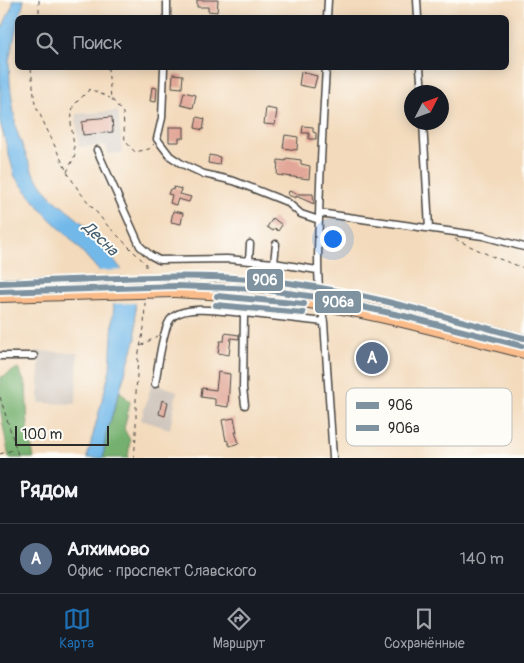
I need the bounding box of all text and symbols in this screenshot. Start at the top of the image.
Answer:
search box [15,15,509,70]
icon: search [33,29,61,57]
text: Поиск [73,31,123,55]
north arrow [404,85,449,130]
water label: Десна [78,217,123,261]
your location [320,226,346,252]
line badge: 906 [246,268,284,292]
text: 906 [253,272,277,289]
line badge: 906а [314,290,362,314]
text: 906а [322,294,354,311]
pin: A [356,339,388,377]
legend [346,388,512,446]
text: 906 [388,397,413,414]
text: 906а [388,420,419,437]
scale bar [15,423,109,446]
text: 100 m [22,426,62,443]
text: Рядом [20,477,78,504]
text: Алхимово [67,537,150,561]
text: A [31,549,41,569]
text: 140 m [460,549,504,569]
text: Офис · проспект Славского [67,561,257,581]
tab: Карта [59,605,94,652]
tab: Маршрут [213,605,265,652]
tab: Сохранённые [384,605,465,652]

